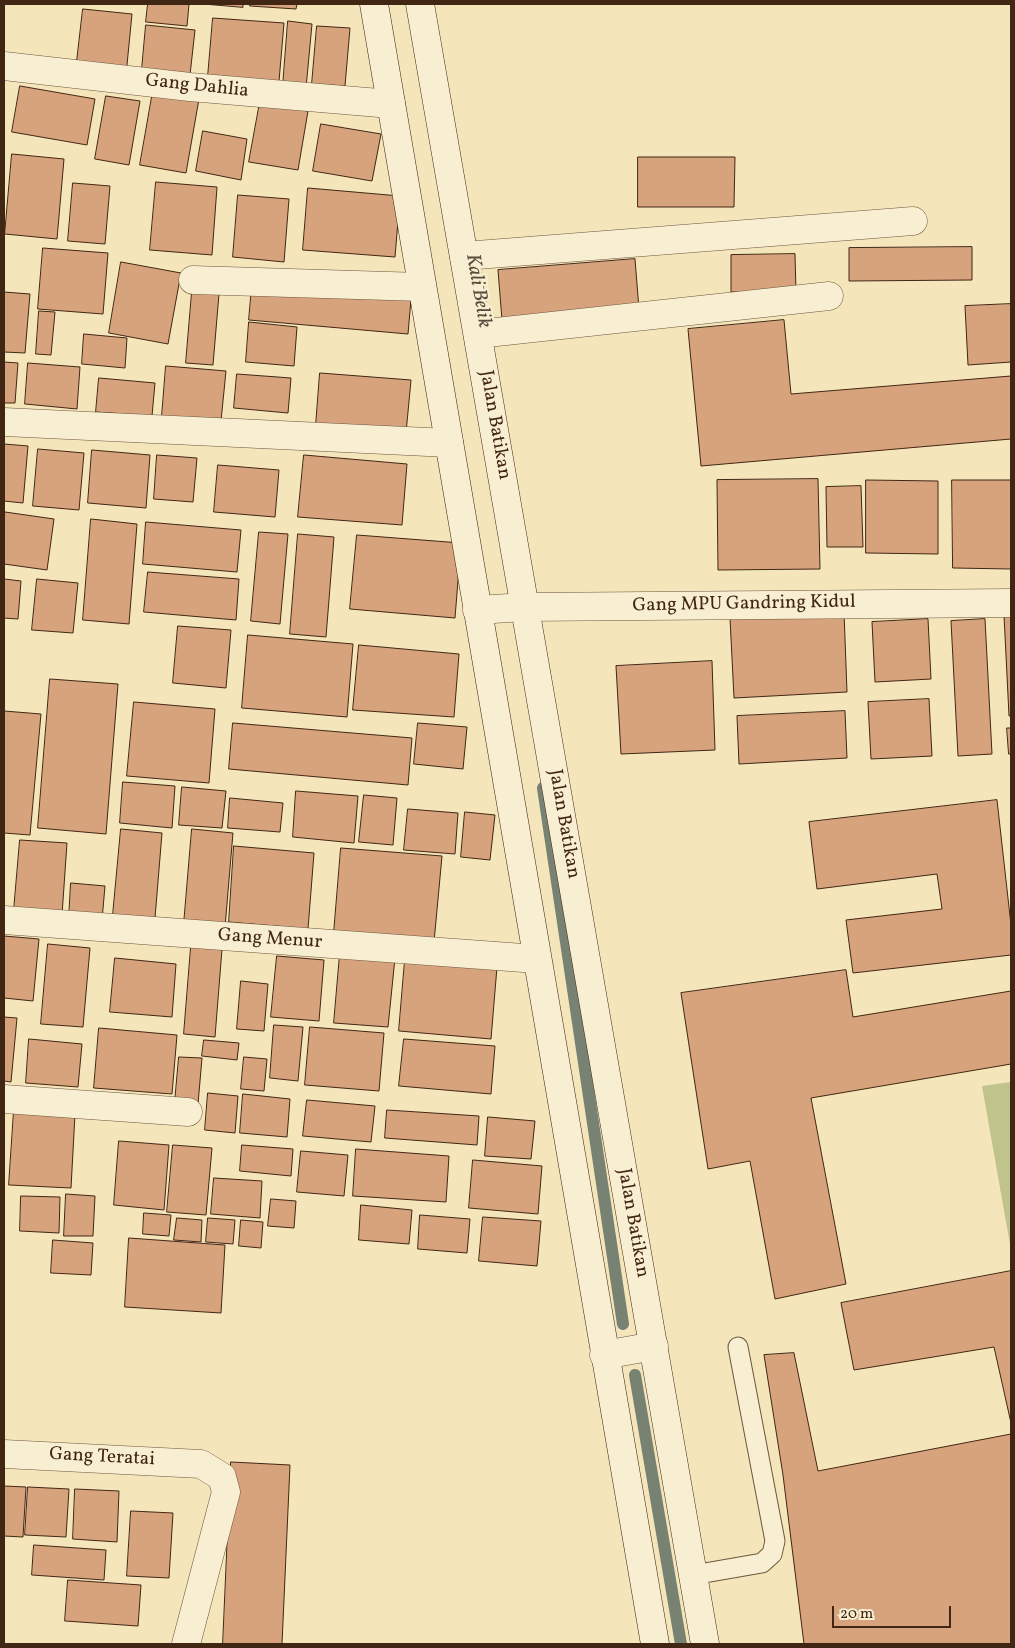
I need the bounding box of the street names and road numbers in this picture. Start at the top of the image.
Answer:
street label: Gang Dahlia [144,70,250,104]
street label: Jalan Batikan [473,369,515,481]
street label: Gang MPU Gandring Kidul [632,592,856,618]
street label: Jalan Batikan [542,768,584,880]
street label: Gang Menur [217,925,323,955]
street label: Jalan Batikan [611,1167,653,1279]
street label: Gang Teratai [48,1444,156,1472]

